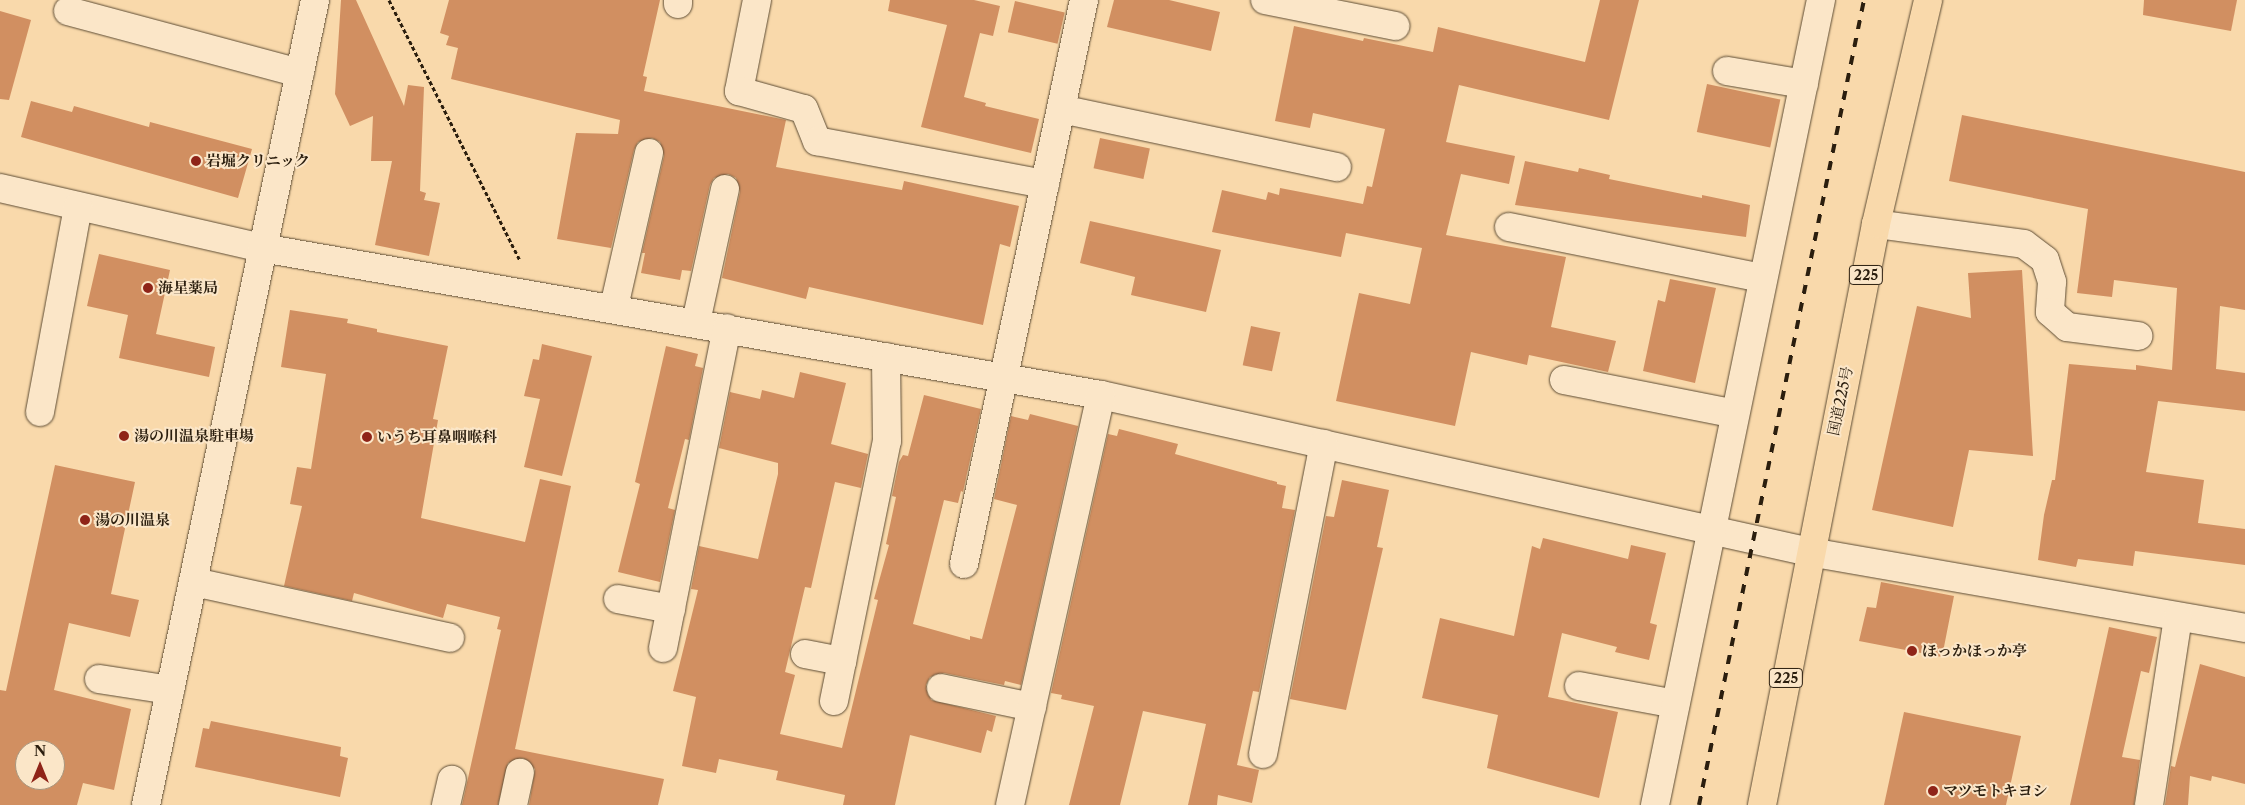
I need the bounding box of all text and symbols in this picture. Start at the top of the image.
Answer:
place label: 岩堀クリニック [206,152,311,170]
marker: 岩堀クリニック [190,155,202,167]
road number: 225 [1848,264,1884,286]
place label: 海星薬局 [158,279,218,297]
marker: 海星薬局 [142,282,154,294]
street label: 国道225号 [1824,365,1856,437]
place label: 湯の川温泉駐車場 [134,427,254,445]
place label: いうち耳鼻咽喉科 [377,428,497,446]
marker: 湯の川温泉駐車場 [118,430,130,442]
marker: いうち耳鼻咽喉科 [361,431,373,443]
place label: 湯の川温泉 [95,511,170,529]
marker: 湯の川温泉 [79,514,91,526]
place label: ほっかほっか亭 [1922,642,2027,660]
marker: ほっかほっか亭 [1906,645,1918,657]
road number: 225 [1768,666,1804,690]
north arrow [15,740,65,790]
text: N [34,742,46,760]
place label: マツモトキヨシ [1943,782,2048,800]
marker: マツモトキヨシ [1927,785,1939,797]

